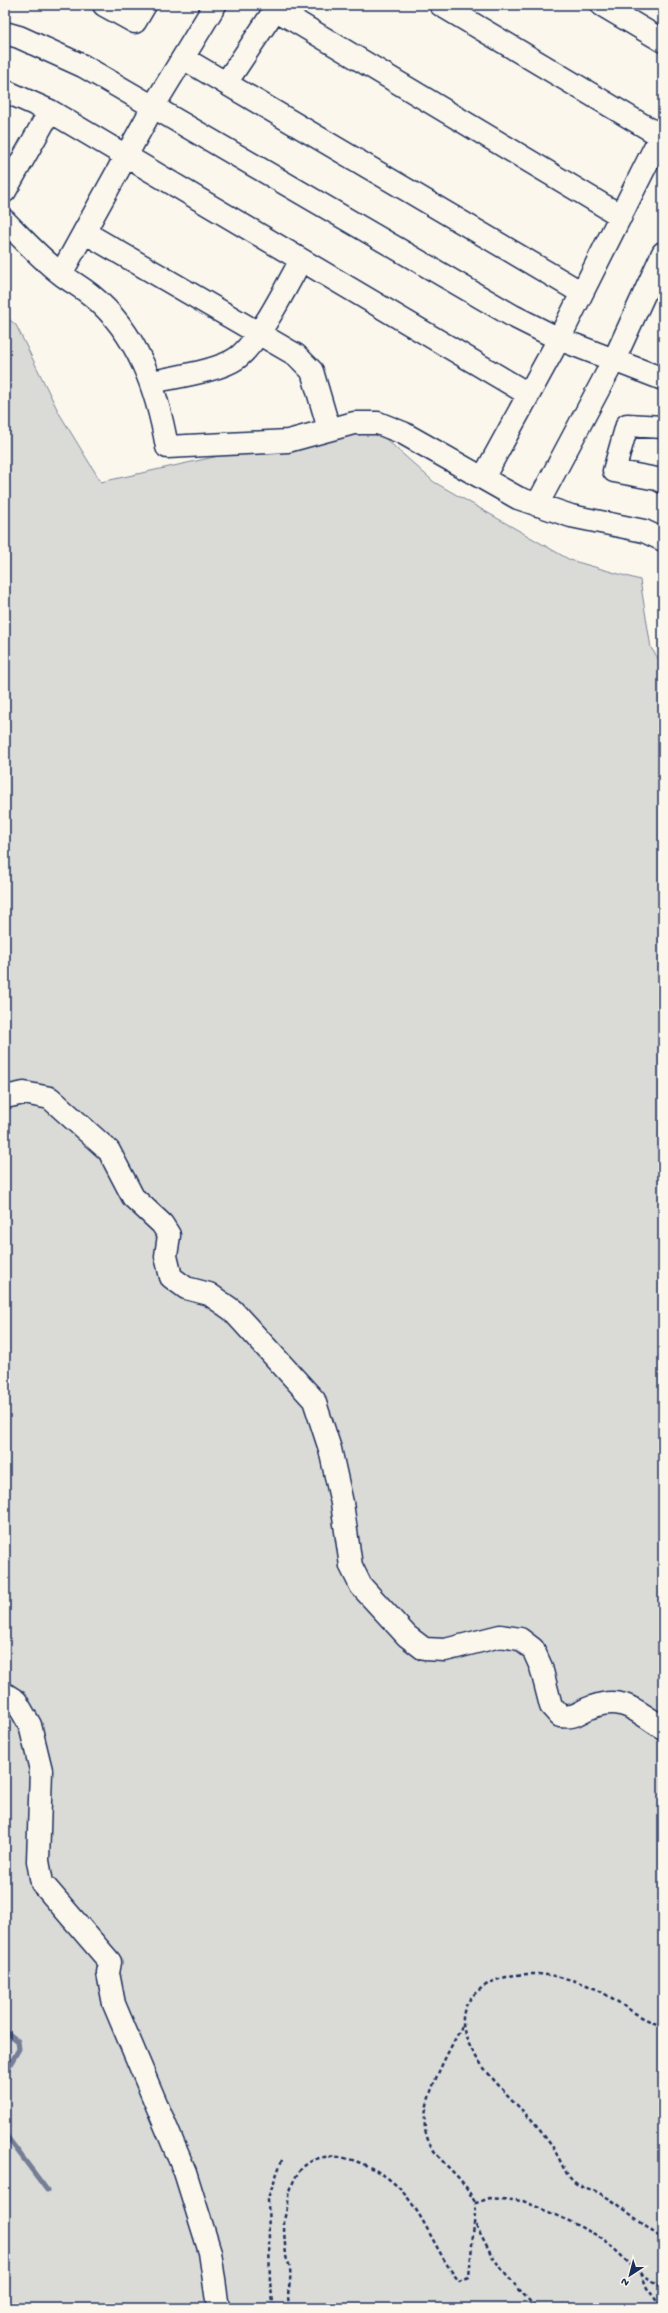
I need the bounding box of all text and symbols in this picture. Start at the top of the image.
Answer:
north arrow [610,2255,650,2295]
text: N [619,2275,632,2288]

